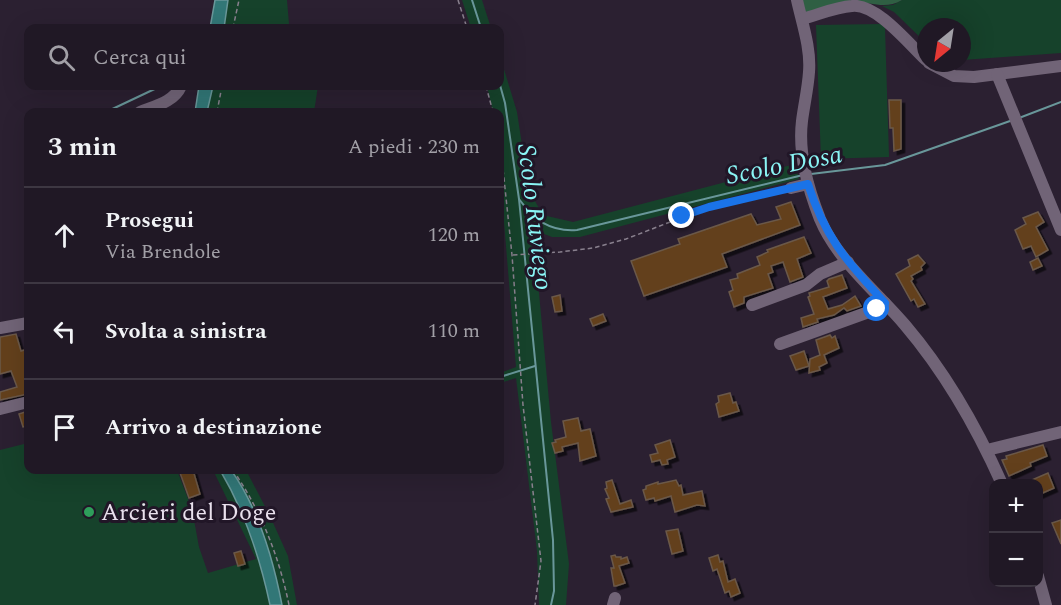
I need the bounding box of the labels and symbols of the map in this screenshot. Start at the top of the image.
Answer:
north arrow [917,18,971,72]
water label: Scolo Dosa [723,134,846,196]
water label: Scolo Ruviego [506,142,564,293]
route end [668,202,694,228]
route start [863,295,889,321]
place label: Arcieri del Doge [101,495,276,531]
marker: Arcieri del Doge [82,505,96,519]

